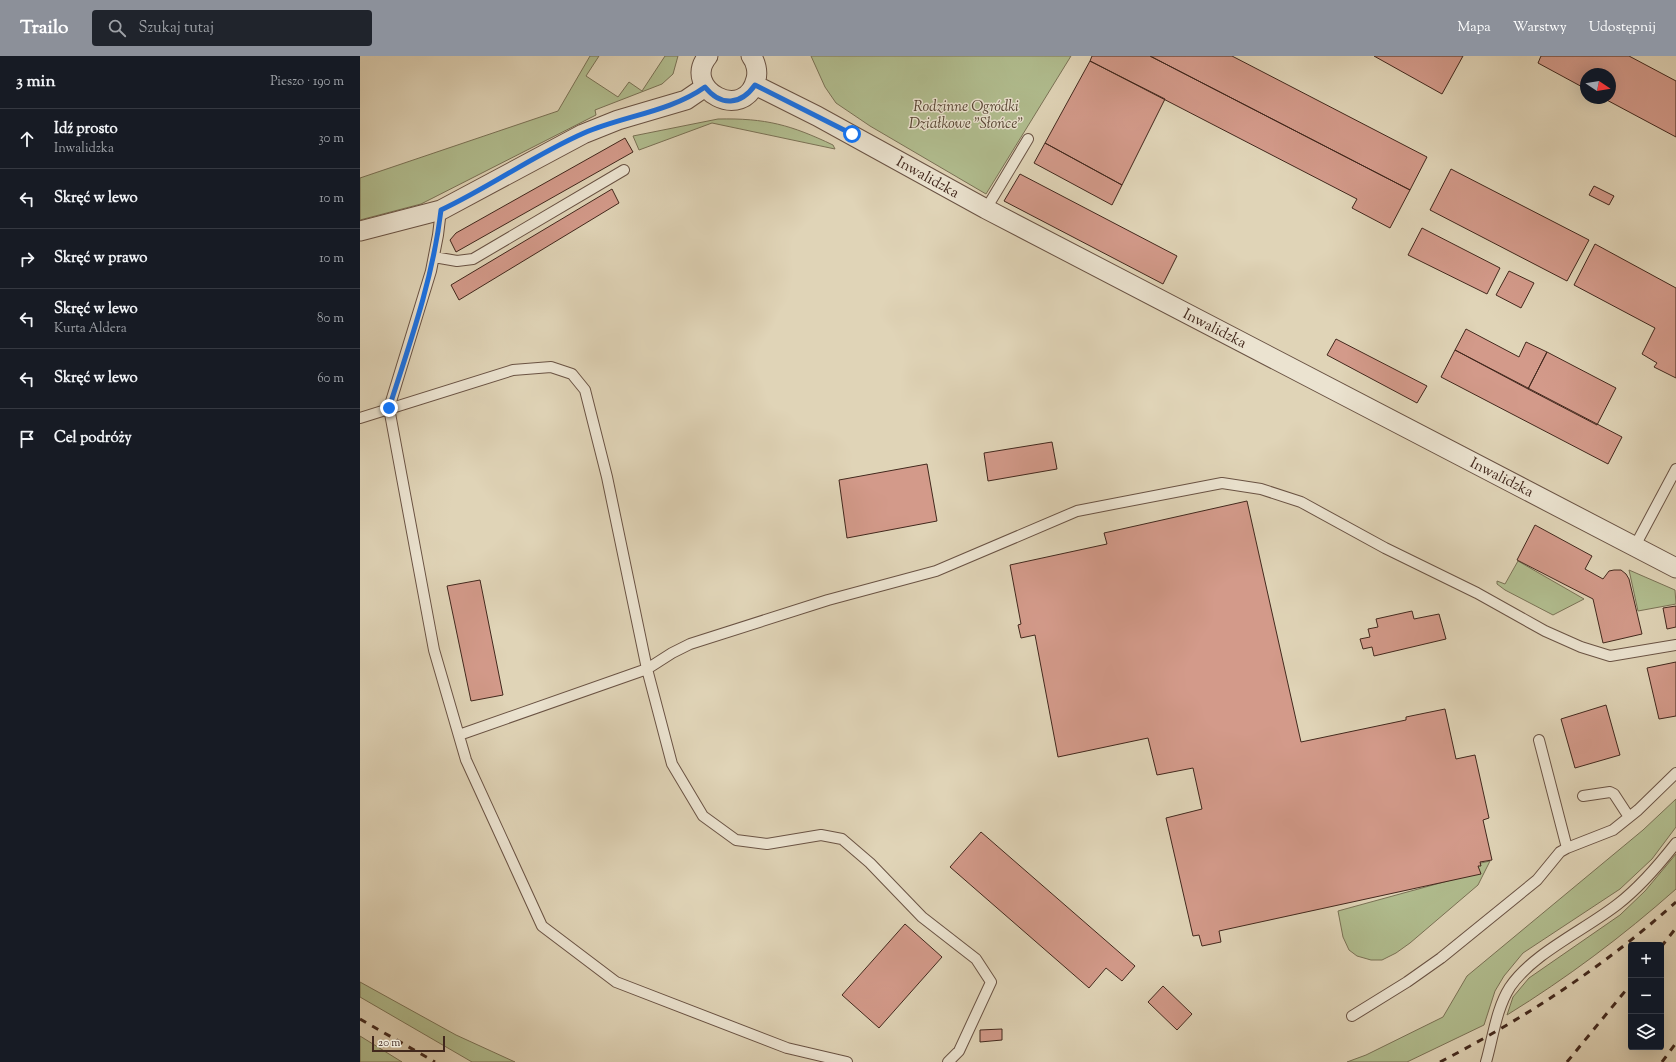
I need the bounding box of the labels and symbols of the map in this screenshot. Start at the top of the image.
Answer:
north arrow [1580,68,1616,104]
park label: Rodzinne Ogródki Działkowe "Słońce" [909,97,1023,135]
route start [843,125,861,143]
street label: Inwalidzka [892,152,963,204]
street label: Inwalidzka [1179,304,1250,354]
route end [380,399,398,417]
street label: Inwalidzka [1466,453,1537,503]
scale bar [372,1034,445,1053]

